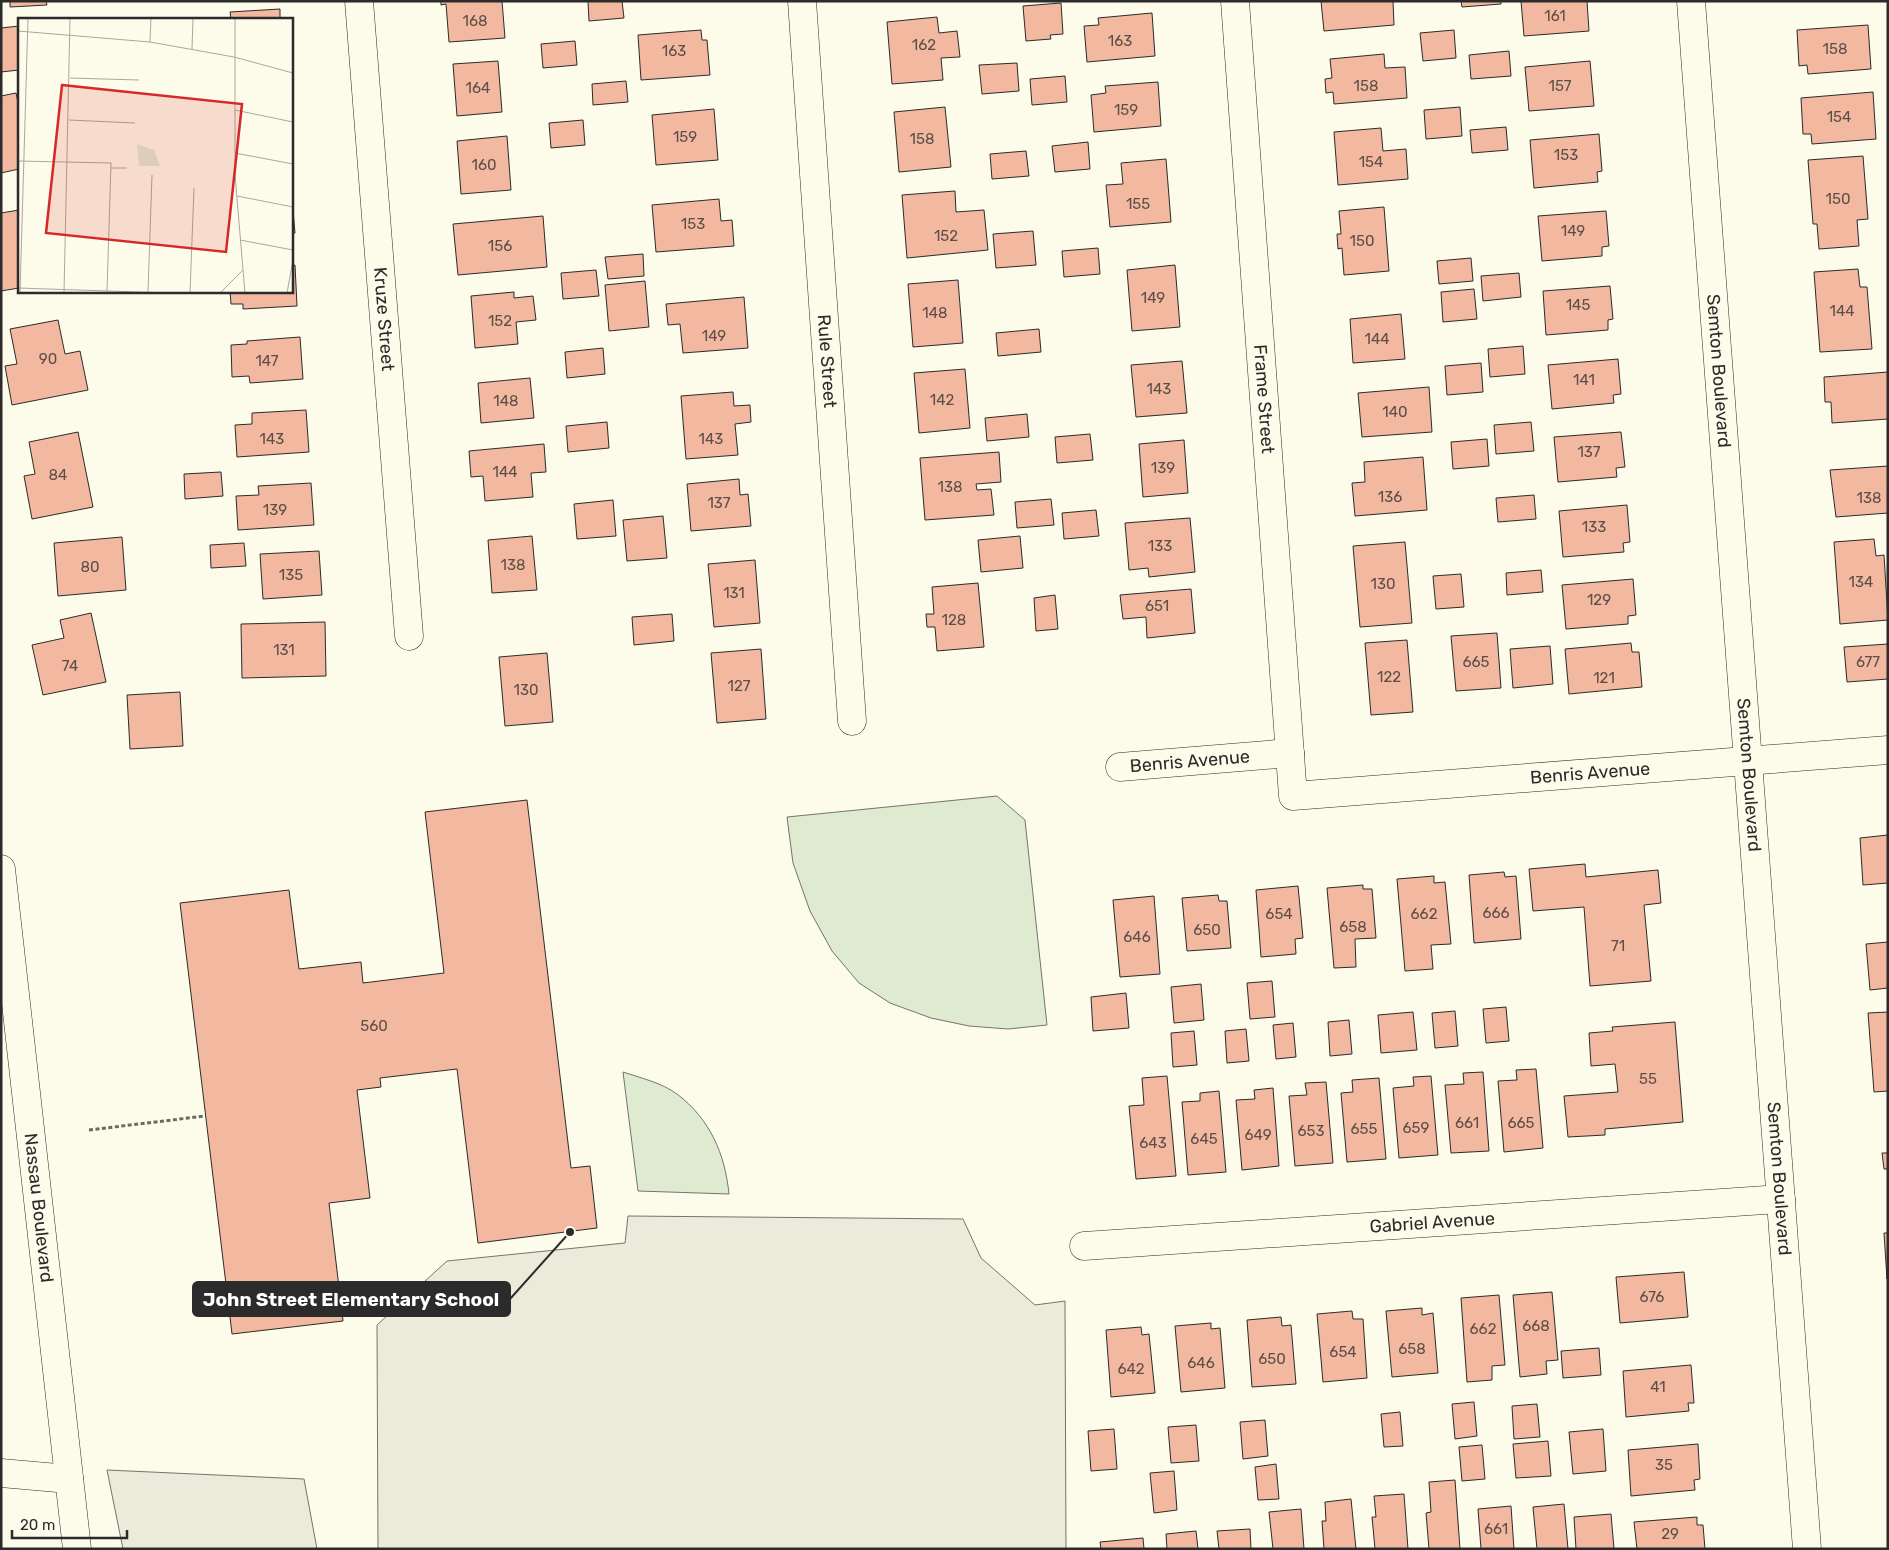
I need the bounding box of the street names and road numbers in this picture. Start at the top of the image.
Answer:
street label: Kruze Street [369,266,399,372]
street label: Semton Boulevard [1702,293,1735,449]
street label: Rule Street [813,314,841,409]
street label: Frame Street [1249,344,1279,454]
street label: Semton Boulevard [1732,697,1766,853]
street label: Benris Avenue [1129,745,1251,777]
street label: Benris Avenue [1529,757,1651,789]
street label: Semton Boulevard [1763,1101,1796,1256]
street label: Nassau Boulevard [20,1132,58,1284]
street label: Gabriel Avenue [1369,1207,1496,1238]

